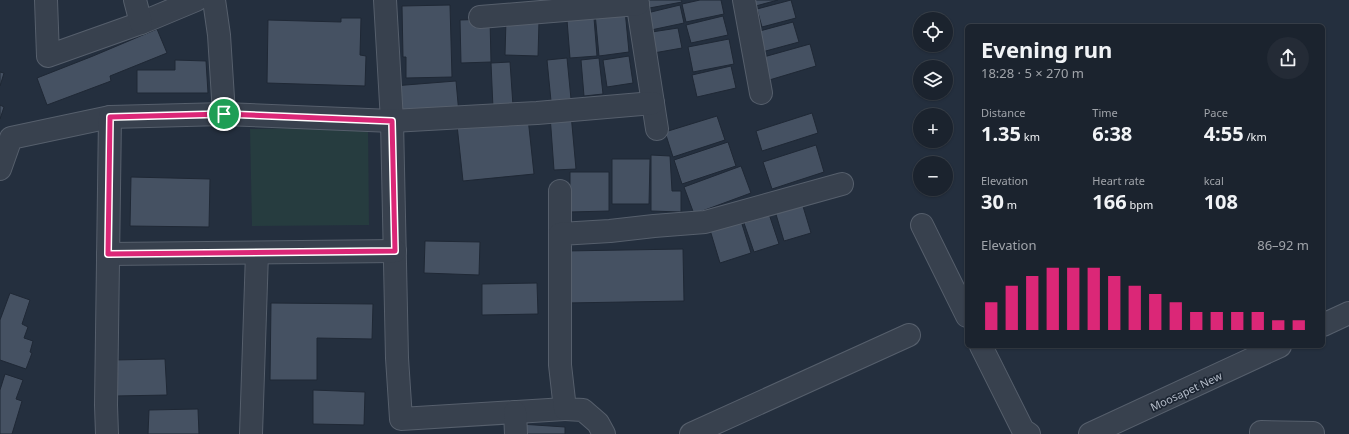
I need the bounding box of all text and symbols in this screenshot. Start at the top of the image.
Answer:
map controls [913,12,953,196]
button: locate [913,12,953,52]
text: Evening run [981,34,1112,64]
button: share [1267,37,1309,79]
button: layers [913,60,953,100]
text: 18:28 · 5 × 270 m [981,64,1084,82]
pin [207,97,241,131]
icon: arrive [213,103,235,125]
text: Distance [981,105,1026,120]
text: Time [1092,105,1118,120]
text: Pace [1204,105,1228,120]
button: + [913,108,953,148]
text: 1.35 [981,120,1021,147]
text: 6:38 [1092,120,1132,147]
text: 4:55 [1204,120,1244,147]
text: km [1021,129,1040,144]
text: /km [1244,129,1267,144]
button: − [913,156,953,196]
text: Elevation [981,173,1028,188]
text: Heart rate [1092,173,1145,188]
text: kcal [1204,173,1224,188]
text: 30 [981,188,1004,215]
text: 166 [1092,188,1127,215]
text: 108 [1204,188,1238,215]
text: m [1004,197,1017,212]
text: bpm [1127,197,1153,212]
text: Elevation [981,236,1037,254]
text: 86–92 m [1257,236,1309,254]
street label: Moosapet New [1148,368,1225,414]

